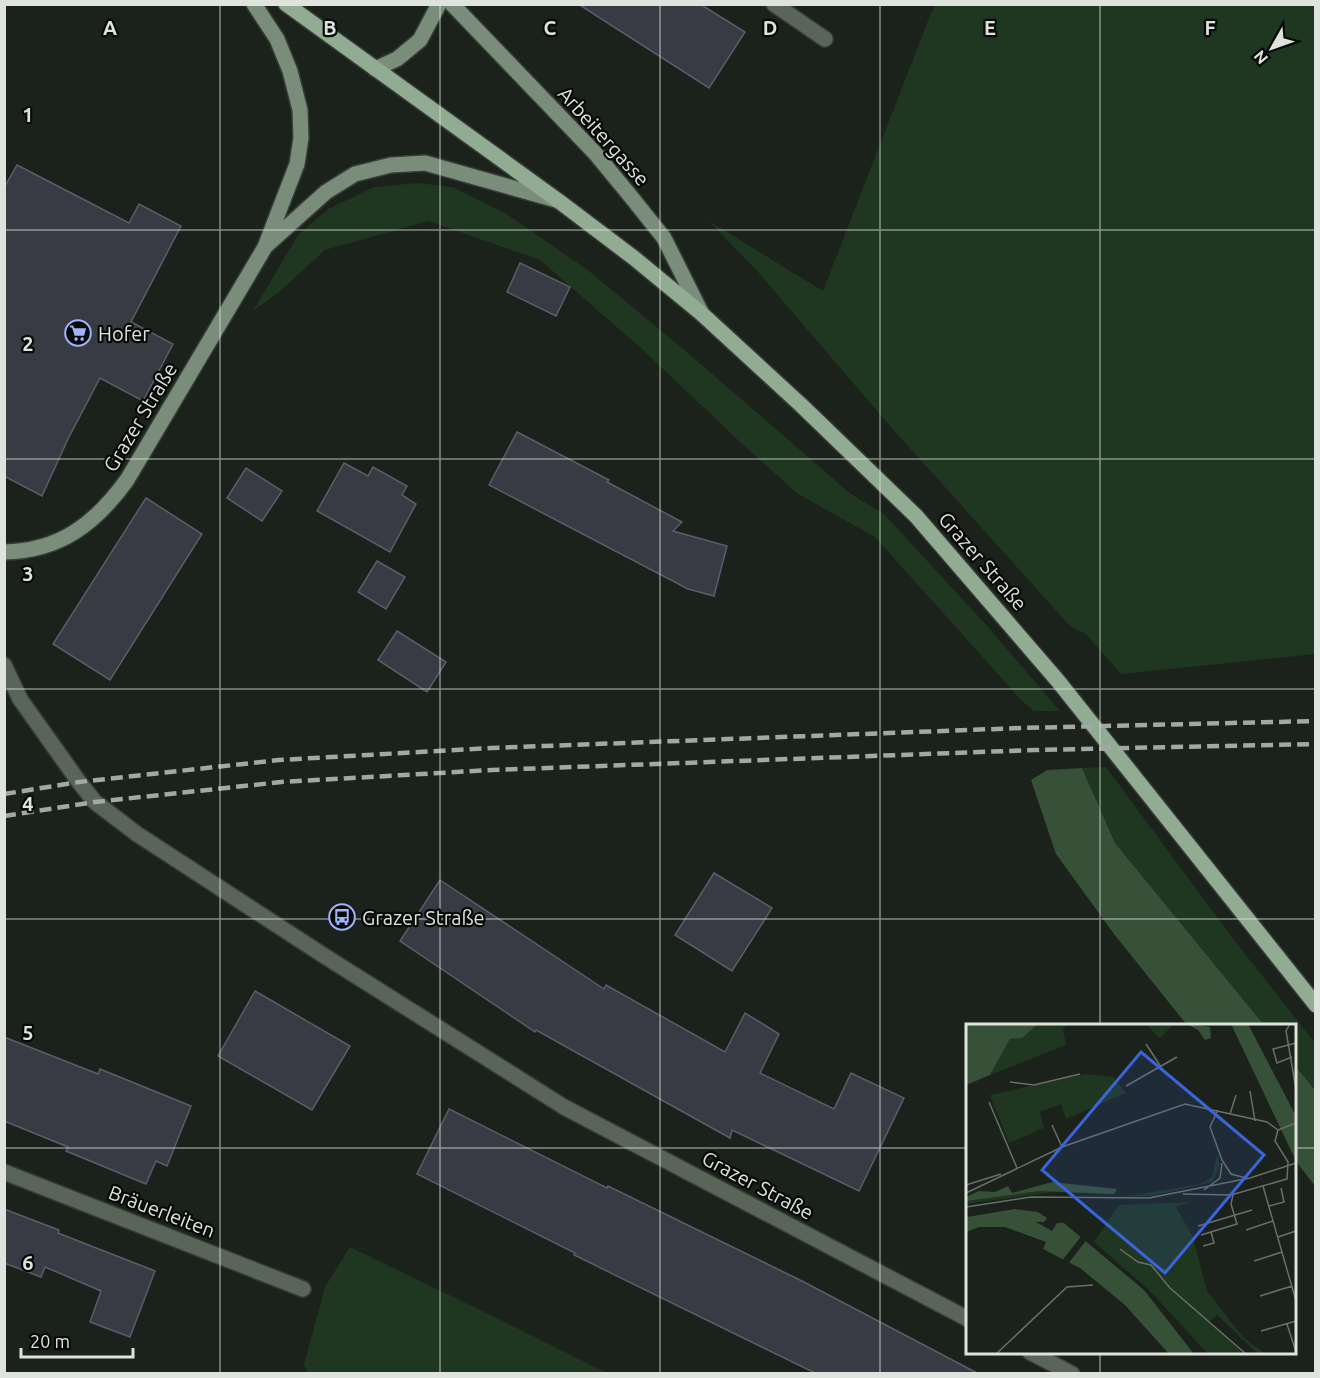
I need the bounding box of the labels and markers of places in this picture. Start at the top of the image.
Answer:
supermarket icon: Hofer [63,318,93,348]
place label: Hofer [98,322,150,345]
bus stop icon: Grazer Straße [327,902,357,932]
place label: Grazer Straße [362,906,485,929]

